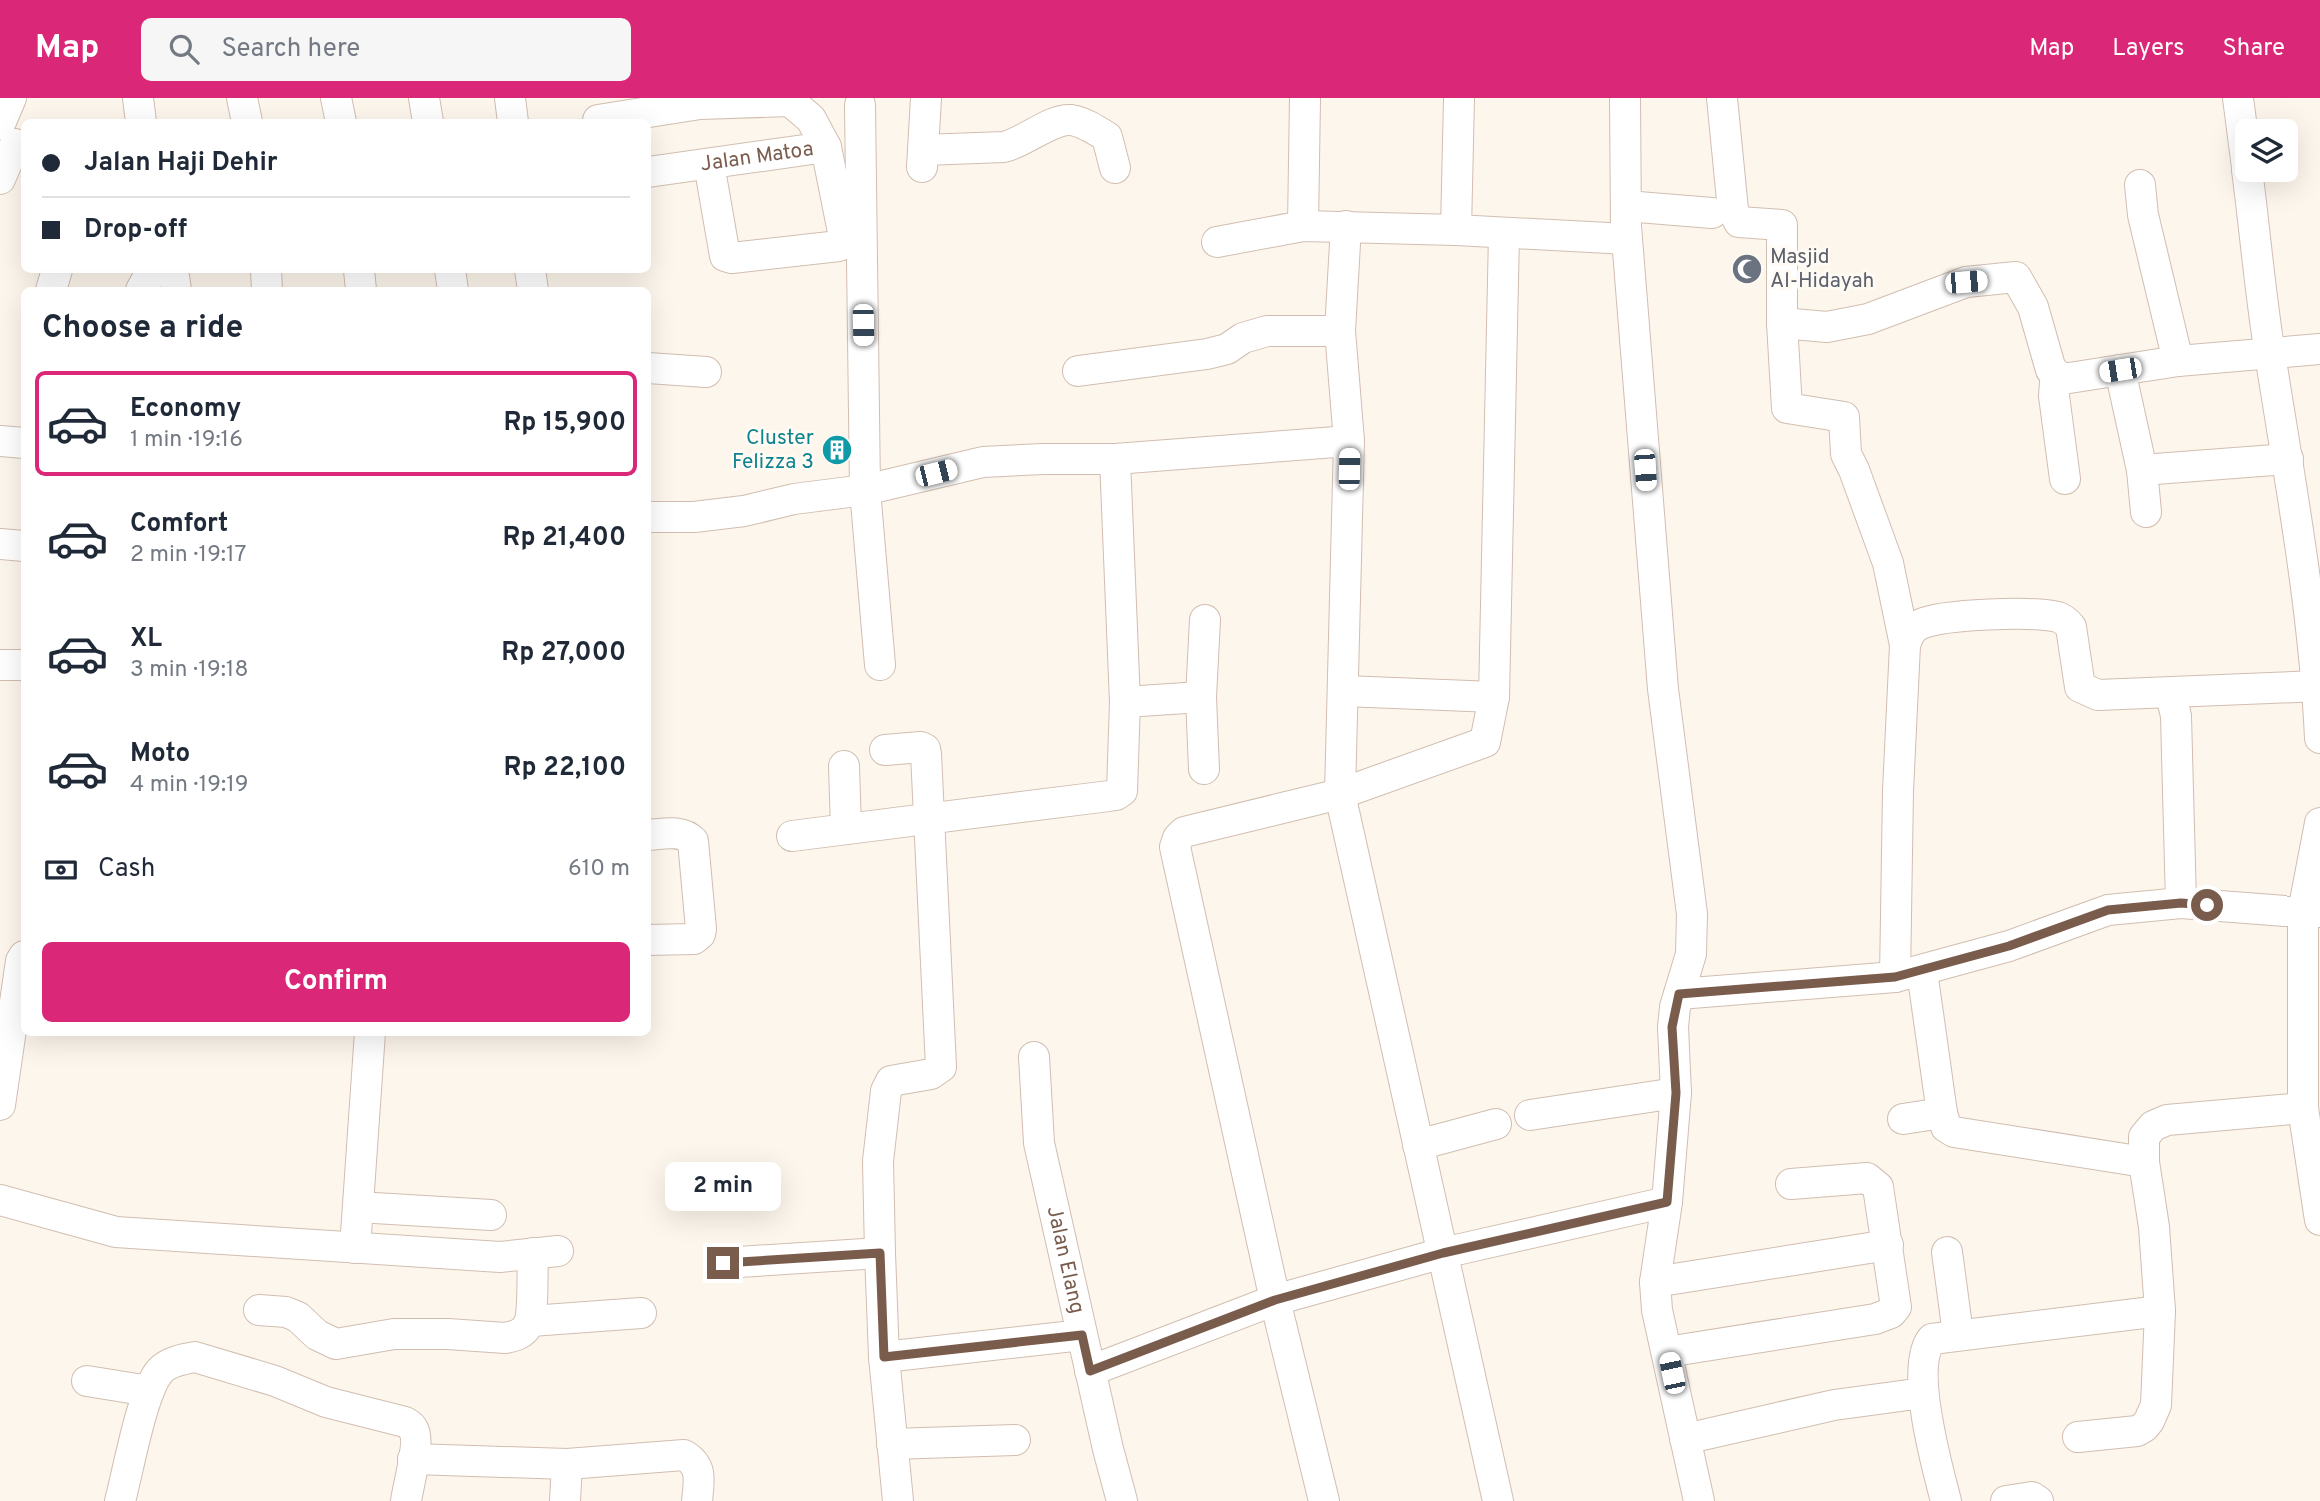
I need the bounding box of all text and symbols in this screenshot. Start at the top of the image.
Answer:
search box [141,18,631,81]
text: Map [35,28,99,70]
icon: search [165,30,203,68]
text: Search here [221,33,360,66]
text: Map [2029,34,2074,64]
text: Layers [2112,34,2184,64]
text: Share [2222,34,2285,64]
map controls [2235,119,2298,182]
button: layers [2235,119,2298,182]
street label: Jalan Matoa [699,135,815,178]
text: Jalan Haji Dehir [84,147,278,180]
text: Drop-off [84,214,187,247]
place label: Masjid Al-Hidayah [1770,244,1874,295]
mosque icon: Masjid Al-Hidayah [1730,252,1764,286]
car [1945,270,1988,294]
car [853,304,874,346]
text: Choose a ride [42,309,243,349]
car [2098,356,2143,384]
icon: car [46,392,109,455]
text: Economy [130,393,241,426]
text: Rp 15,900 [503,407,626,440]
place label: Cluster Felizza 3 [732,425,814,476]
text: 1 min · 19:16 [130,426,243,455]
building icon: Cluster Felizza 3 [820,433,854,467]
car [1339,448,1360,490]
car [1634,448,1657,492]
car [914,458,959,488]
icon: car [46,507,109,570]
text: Comfort [130,508,228,541]
text: Rp 21,400 [503,522,626,555]
text: 2 min · 19:17 [130,541,247,570]
icon: car [46,622,109,685]
text: XL [130,623,162,656]
text: Rp 27,000 [501,637,626,670]
text: 3 min · 19:18 [130,656,248,685]
icon: car [46,737,109,800]
text: Moto [130,738,190,771]
text: Rp 22,100 [504,752,626,785]
text: 4 min · 19:19 [130,771,249,800]
icon: cash [42,851,80,889]
text: Cash [98,853,155,886]
text: 610 m [568,855,630,884]
route start [2191,889,2223,921]
button: Confirm [42,942,630,1022]
callout: 2 min [665,1162,781,1210]
text: 2 min [693,1172,753,1201]
street label: Jalan Elang [1040,1204,1091,1316]
route end [707,1247,739,1279]
car [1658,1350,1687,1396]

